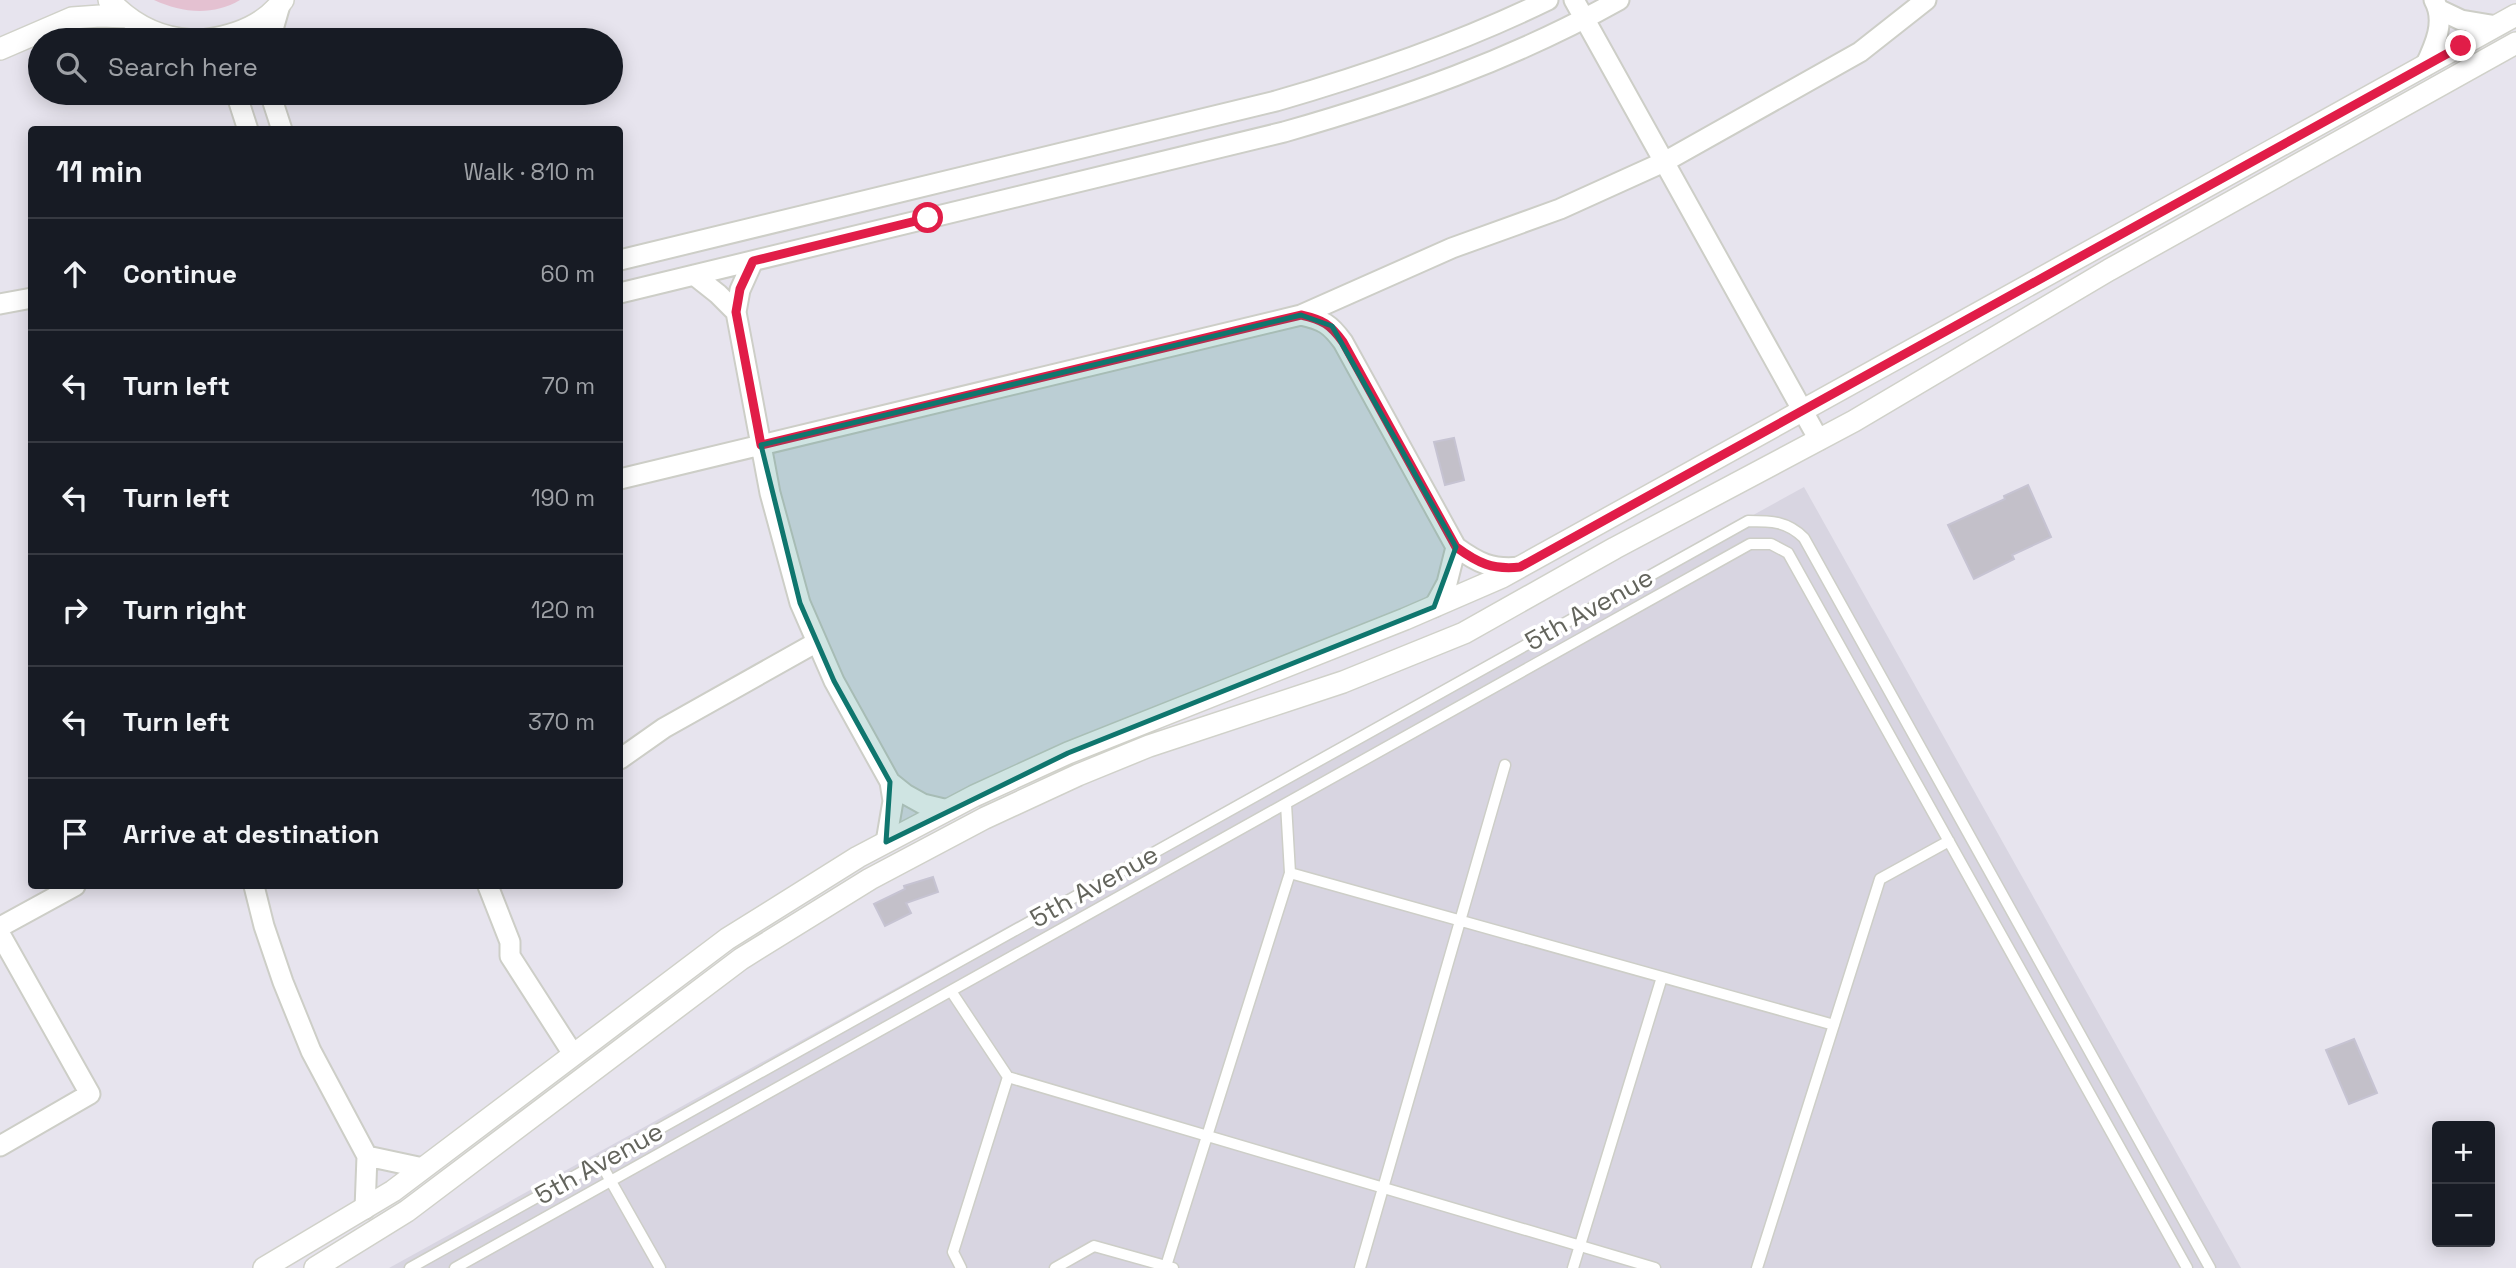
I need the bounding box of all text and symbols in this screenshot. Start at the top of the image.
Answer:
search box [28,28,623,105]
route end [2445,30,2476,61]
icon: search [52,48,90,86]
text: Search here [108,50,258,84]
text: 11 min [56,152,143,191]
text: Walk · 810 m [463,157,595,187]
route start [912,202,943,233]
icon: ahead [56,255,94,293]
text: Continue [123,257,237,291]
text: 60 m [540,259,595,289]
icon: left [56,367,94,405]
text: Turn left [123,369,230,403]
text: 70 m [542,371,595,401]
icon: left [56,479,94,517]
text: Turn left [123,481,230,515]
text: 190 m [531,483,595,513]
street label: 5th Avenue [1519,560,1659,658]
icon: right [56,591,94,629]
text: Turn right [123,593,247,627]
text: 120 m [531,595,595,625]
icon: left [56,703,94,741]
text: Turn left [123,705,230,739]
text: 370 m [528,707,595,737]
icon: arrive [56,815,94,853]
text: Arrive at destination [123,817,380,851]
street label: 5th Avenue [1024,837,1164,935]
street label: 5th Avenue [529,1114,669,1212]
map controls [2432,1121,2495,1247]
button: + [2432,1121,2495,1184]
button: − [2432,1184,2495,1247]

